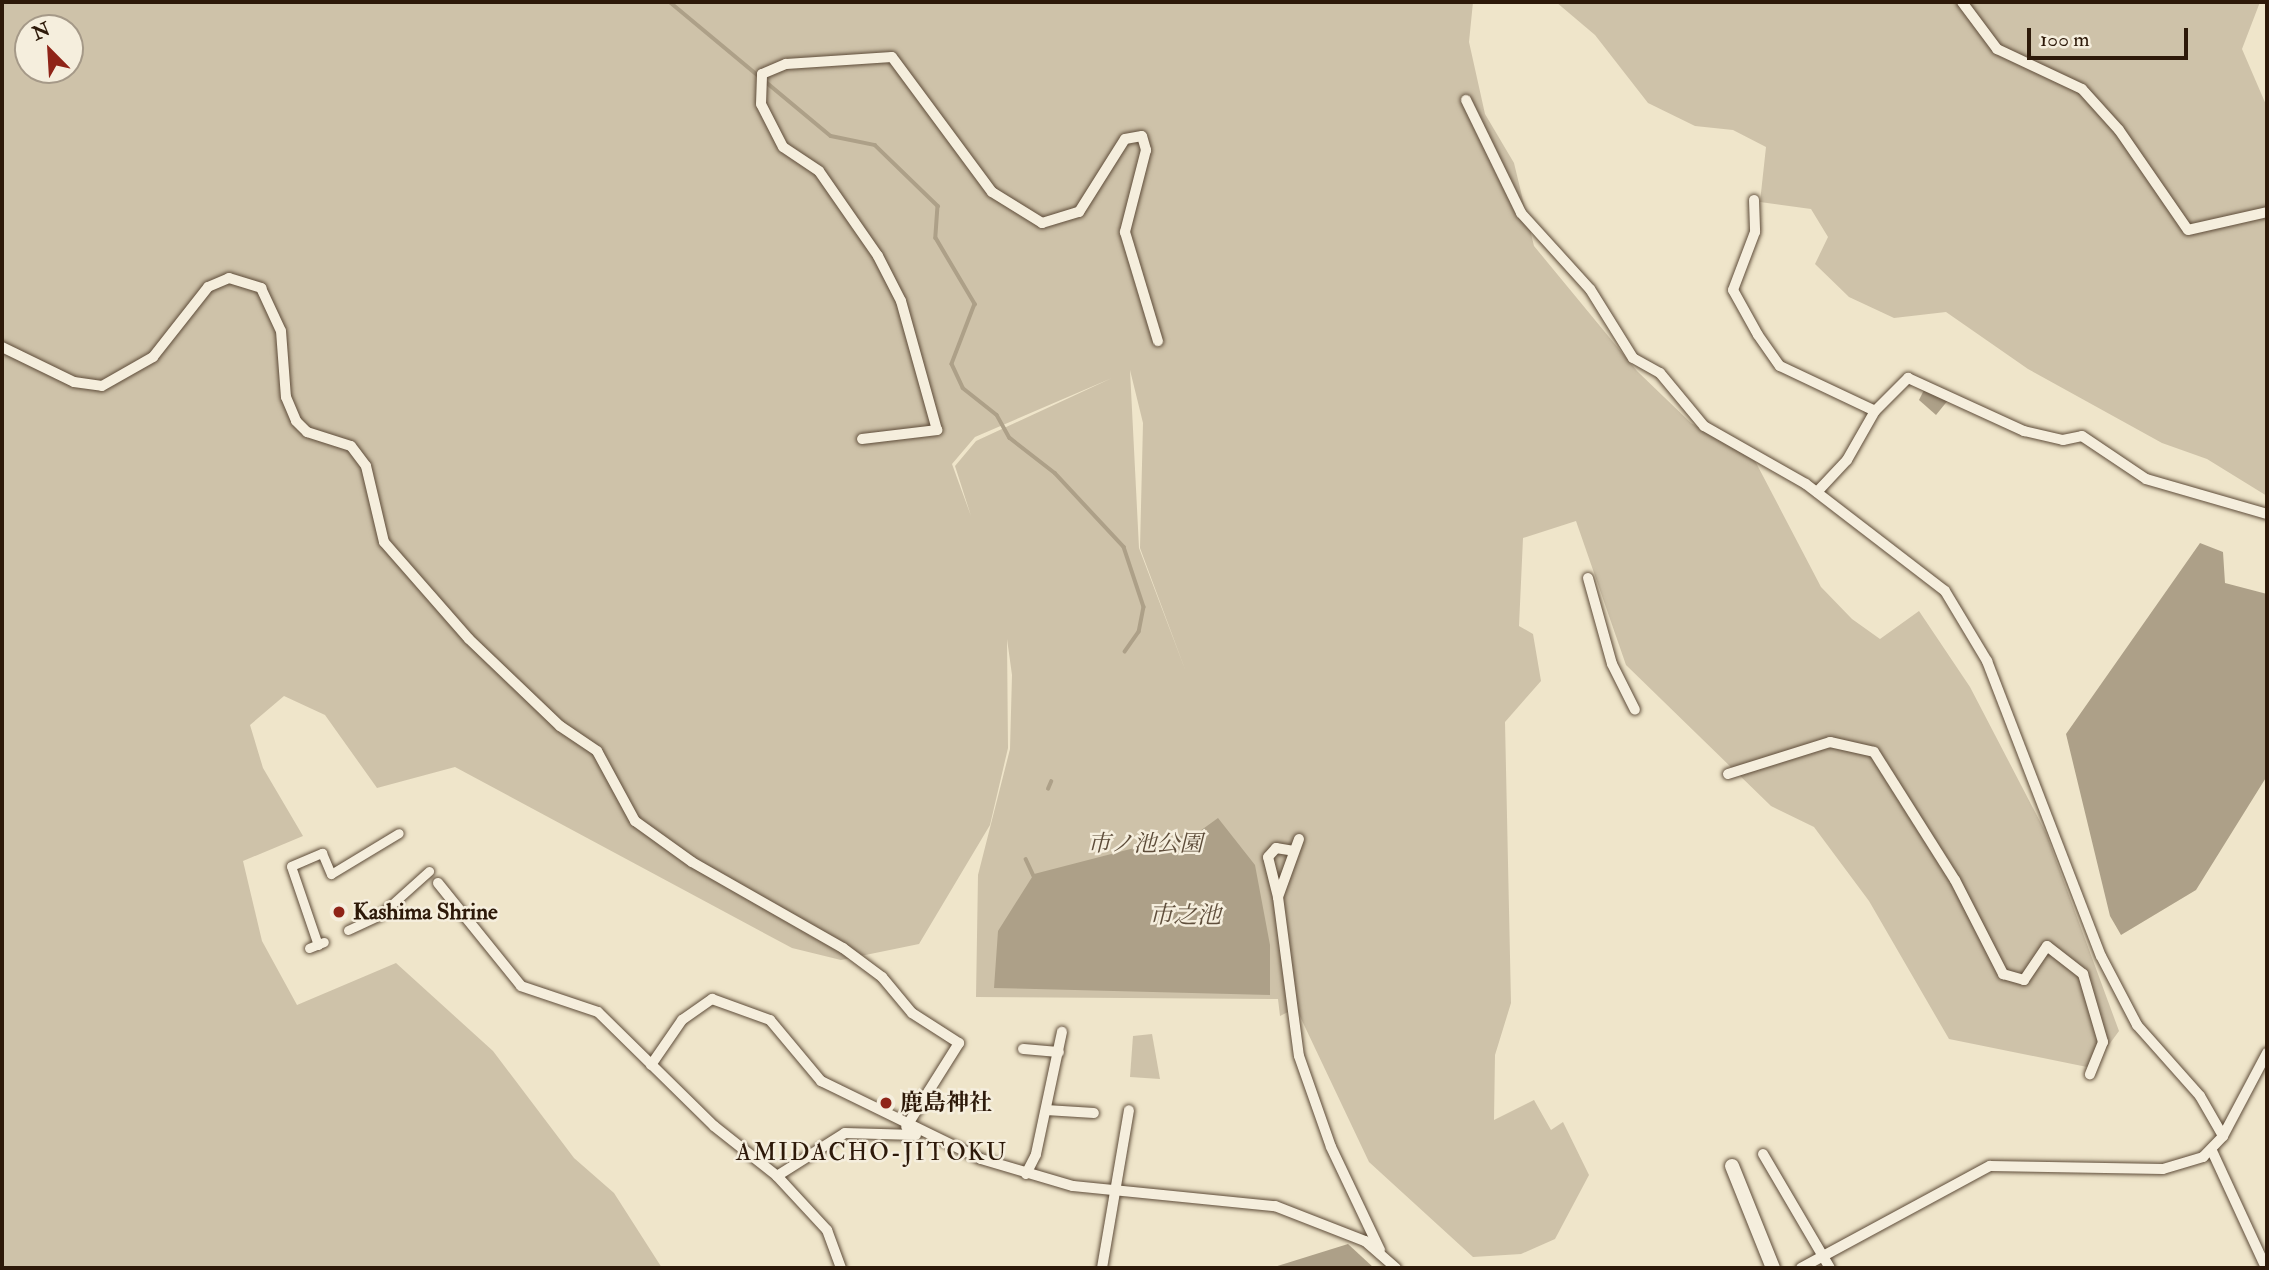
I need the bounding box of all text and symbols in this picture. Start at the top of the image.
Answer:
north arrow [14,14,84,84]
scale bar [2031,14,2192,58]
text: N [29,17,54,46]
text: 100 m [2040,26,2090,53]
park label: 市ノ池公園 [1088,830,1202,858]
place label: Kashima Shrine [353,898,498,926]
water label: 市之池 [1149,902,1221,930]
marker: Kashima Shrine [331,904,347,920]
place label: 鹿島神社 [900,1089,992,1117]
marker: 鹿島神社 [878,1095,894,1111]
district label: AMIDACHO-JITOKU [738,1139,1006,1167]

